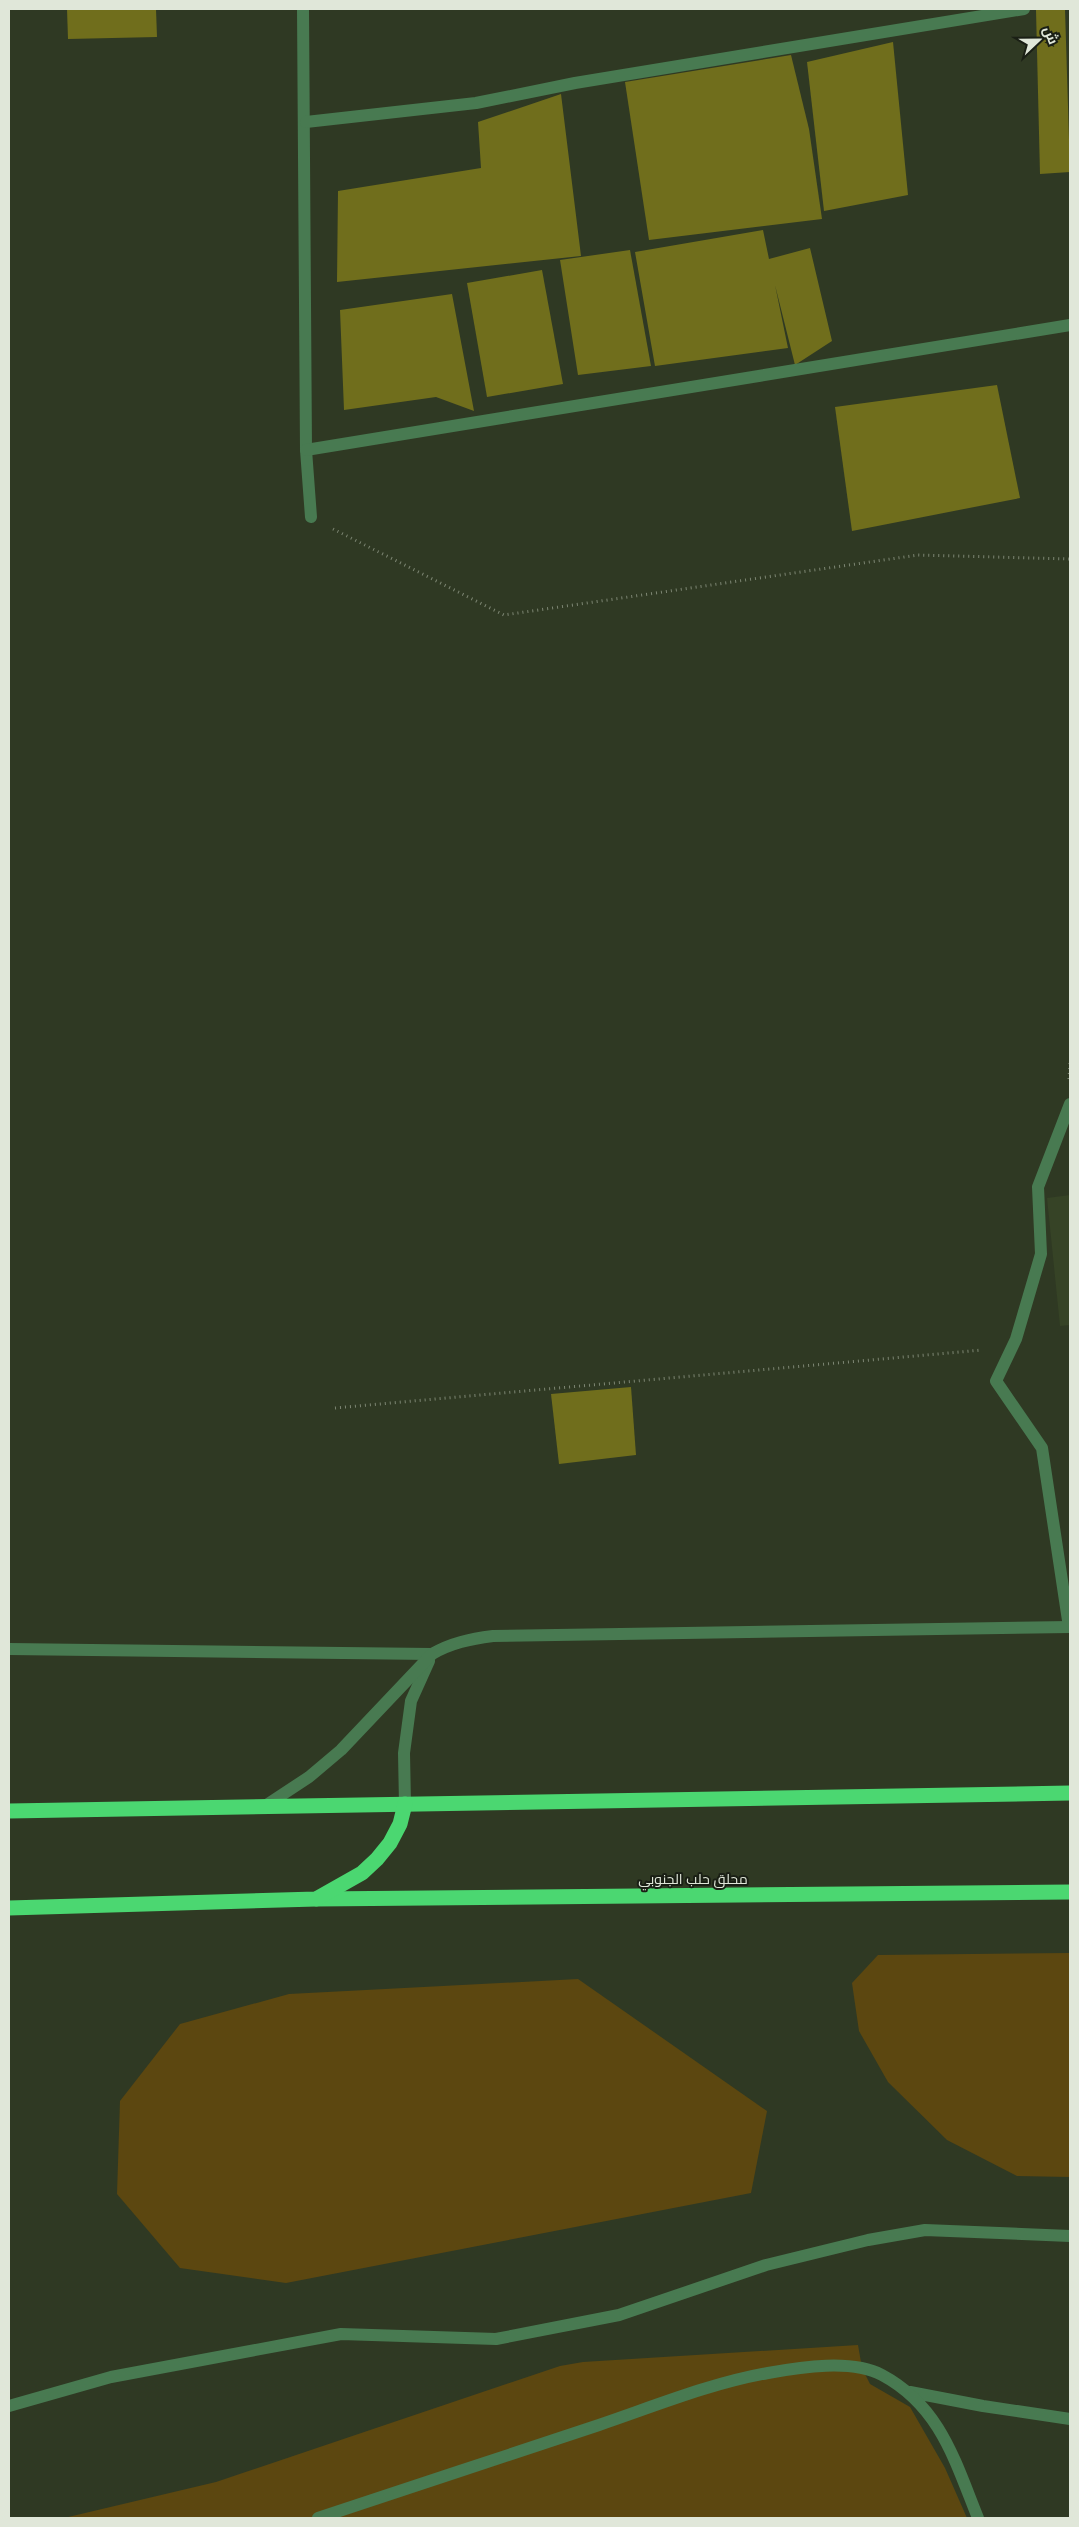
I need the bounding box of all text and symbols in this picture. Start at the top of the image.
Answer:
north arrow [1014,15,1064,65]
text: ش [1039,23,1063,47]
street label: محلق حلب الجنوبي [638,1870,748,1891]

